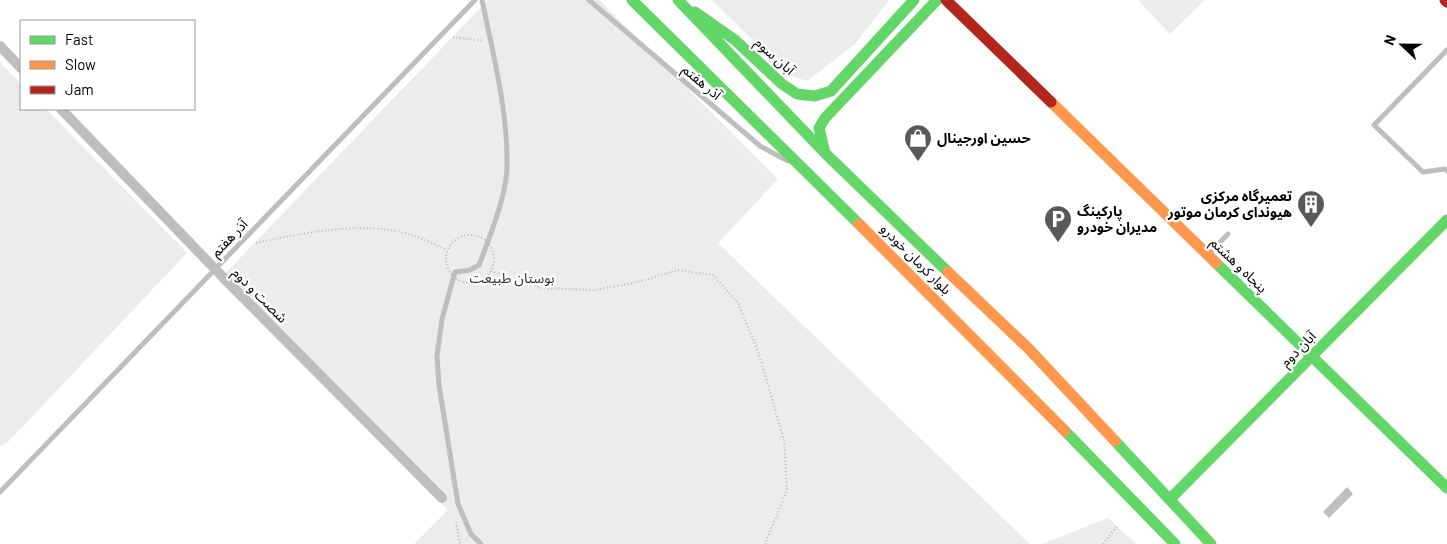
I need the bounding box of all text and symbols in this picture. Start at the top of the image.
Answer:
legend [20,20,195,110]
north arrow [1377,20,1427,70]
text: Fast [65,30,93,48]
text: N [1380,32,1399,47]
street label: آبان سوم [750,33,799,81]
text: Slow [65,55,96,73]
street label: آذر هفتم [677,60,726,106]
text: Jam [65,80,94,98]
shop icon: حسین اورجینال [903,123,933,162]
place label: حسین اورجینال [937,129,1031,147]
place label: تعمیرگاه مرکزی هیوندای کرمان موتور [1167,187,1292,221]
building icon: تعمیرگاه مرکزی هیوندای کرمان موتور [1296,189,1326,228]
place label: پارکینگ مدیران خودرو [1077,202,1157,236]
parking icon: پارکینگ مدیران خودرو [1043,204,1073,243]
street label: آذر هفتم [207,215,254,262]
street label: بلوار کرمان خودرو [877,220,956,299]
street label: پنجاه و هشتم [1205,233,1271,298]
street label: شصت و دوم [227,263,292,328]
park label: بوستان طبیعت [469,269,555,287]
street label: آبان دوم [1276,327,1322,372]

